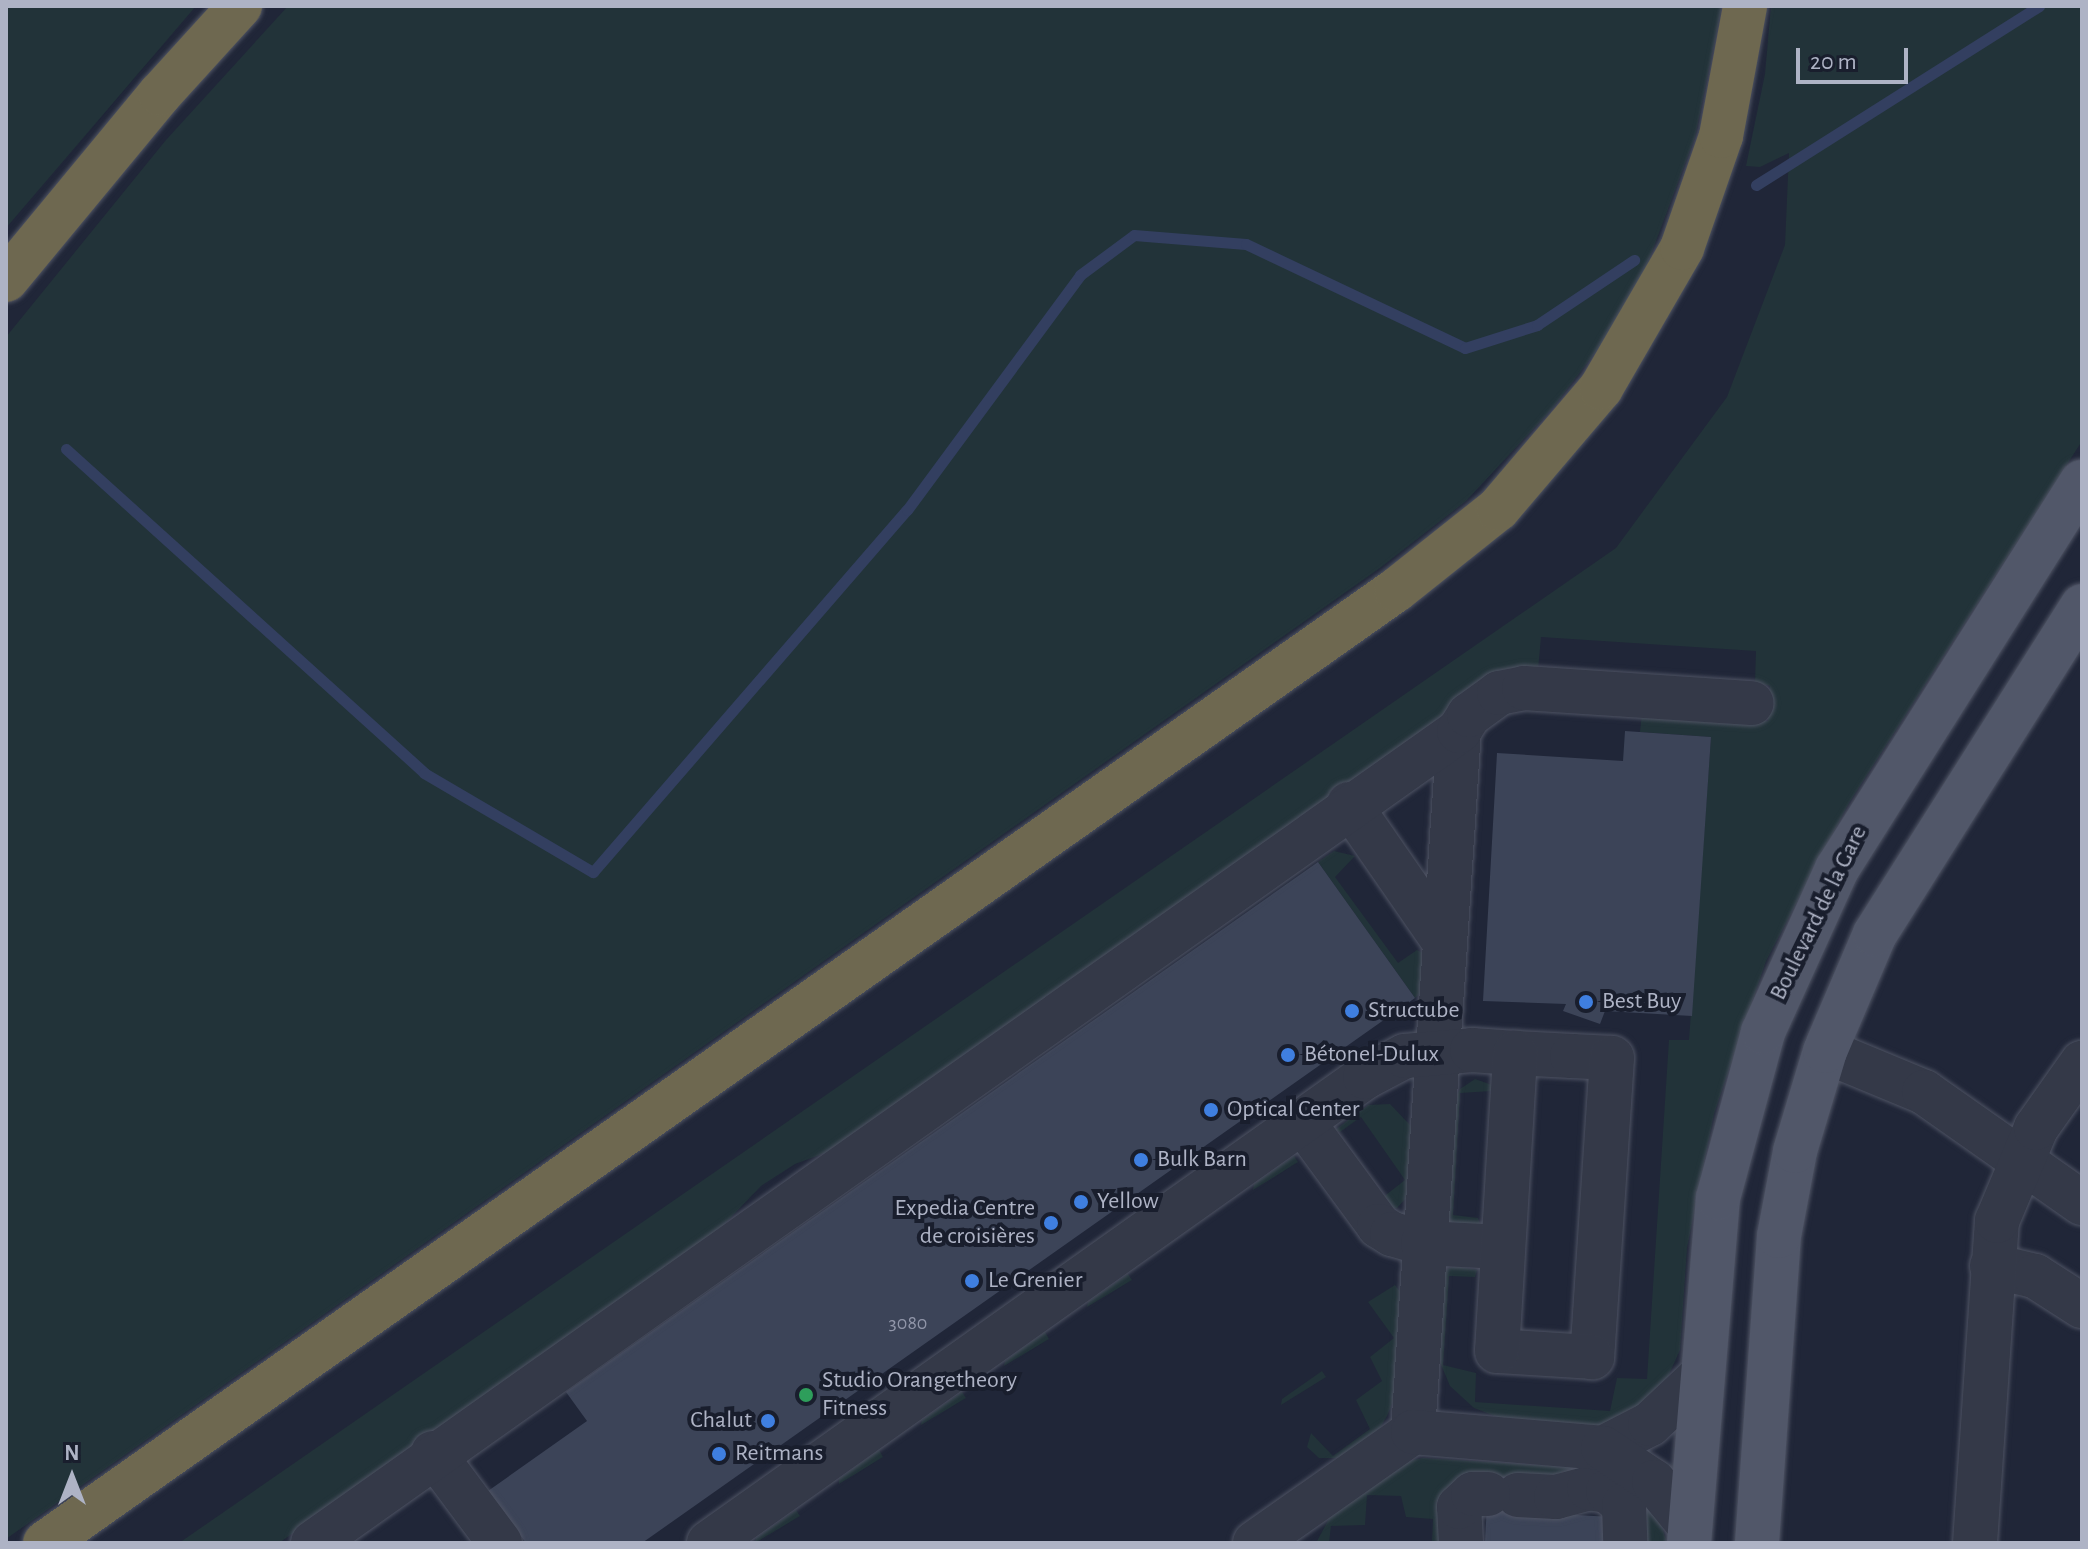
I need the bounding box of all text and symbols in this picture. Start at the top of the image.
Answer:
scale bar [1800,32,1912,82]
text: 20 m [1810,50,1857,74]
street label: Boulevard de la Gare [1764,821,1874,1005]
place label: Best Buy [1602,988,1681,1016]
marker: Best Buy [1577,993,1595,1011]
place label: Structube [1368,997,1459,1025]
marker: Structube [1343,1002,1361,1020]
place label: Bétonel-Dulux [1304,1041,1439,1069]
marker: Bétonel-Dulux [1279,1046,1297,1064]
place label: Optical Center [1227,1096,1359,1124]
marker: Optical Center [1202,1101,1220,1119]
place label: Bulk Barn [1157,1146,1247,1174]
marker: Bulk Barn [1132,1151,1150,1169]
place label: Yellow [1097,1188,1159,1216]
marker: Yellow [1072,1193,1090,1211]
place label: Expedia Centre de croisières [895,1195,1035,1251]
marker: Expedia Centre de croisières [1042,1214,1060,1232]
place label: Le Grenier [988,1267,1082,1295]
marker: Le Grenier [963,1272,981,1290]
house number: 3080 [889,1311,927,1335]
place label: Studio Orangetheory Fitness [822,1367,1017,1423]
marker: Studio Orangetheory Fitness [797,1386,815,1404]
place label: Chalut [690,1407,752,1435]
marker: Chalut [759,1412,777,1430]
north arrow [32,1437,112,1517]
place label: Reitmans [735,1440,823,1468]
text: N [64,1442,80,1464]
marker: Reitmans [710,1445,728,1463]

